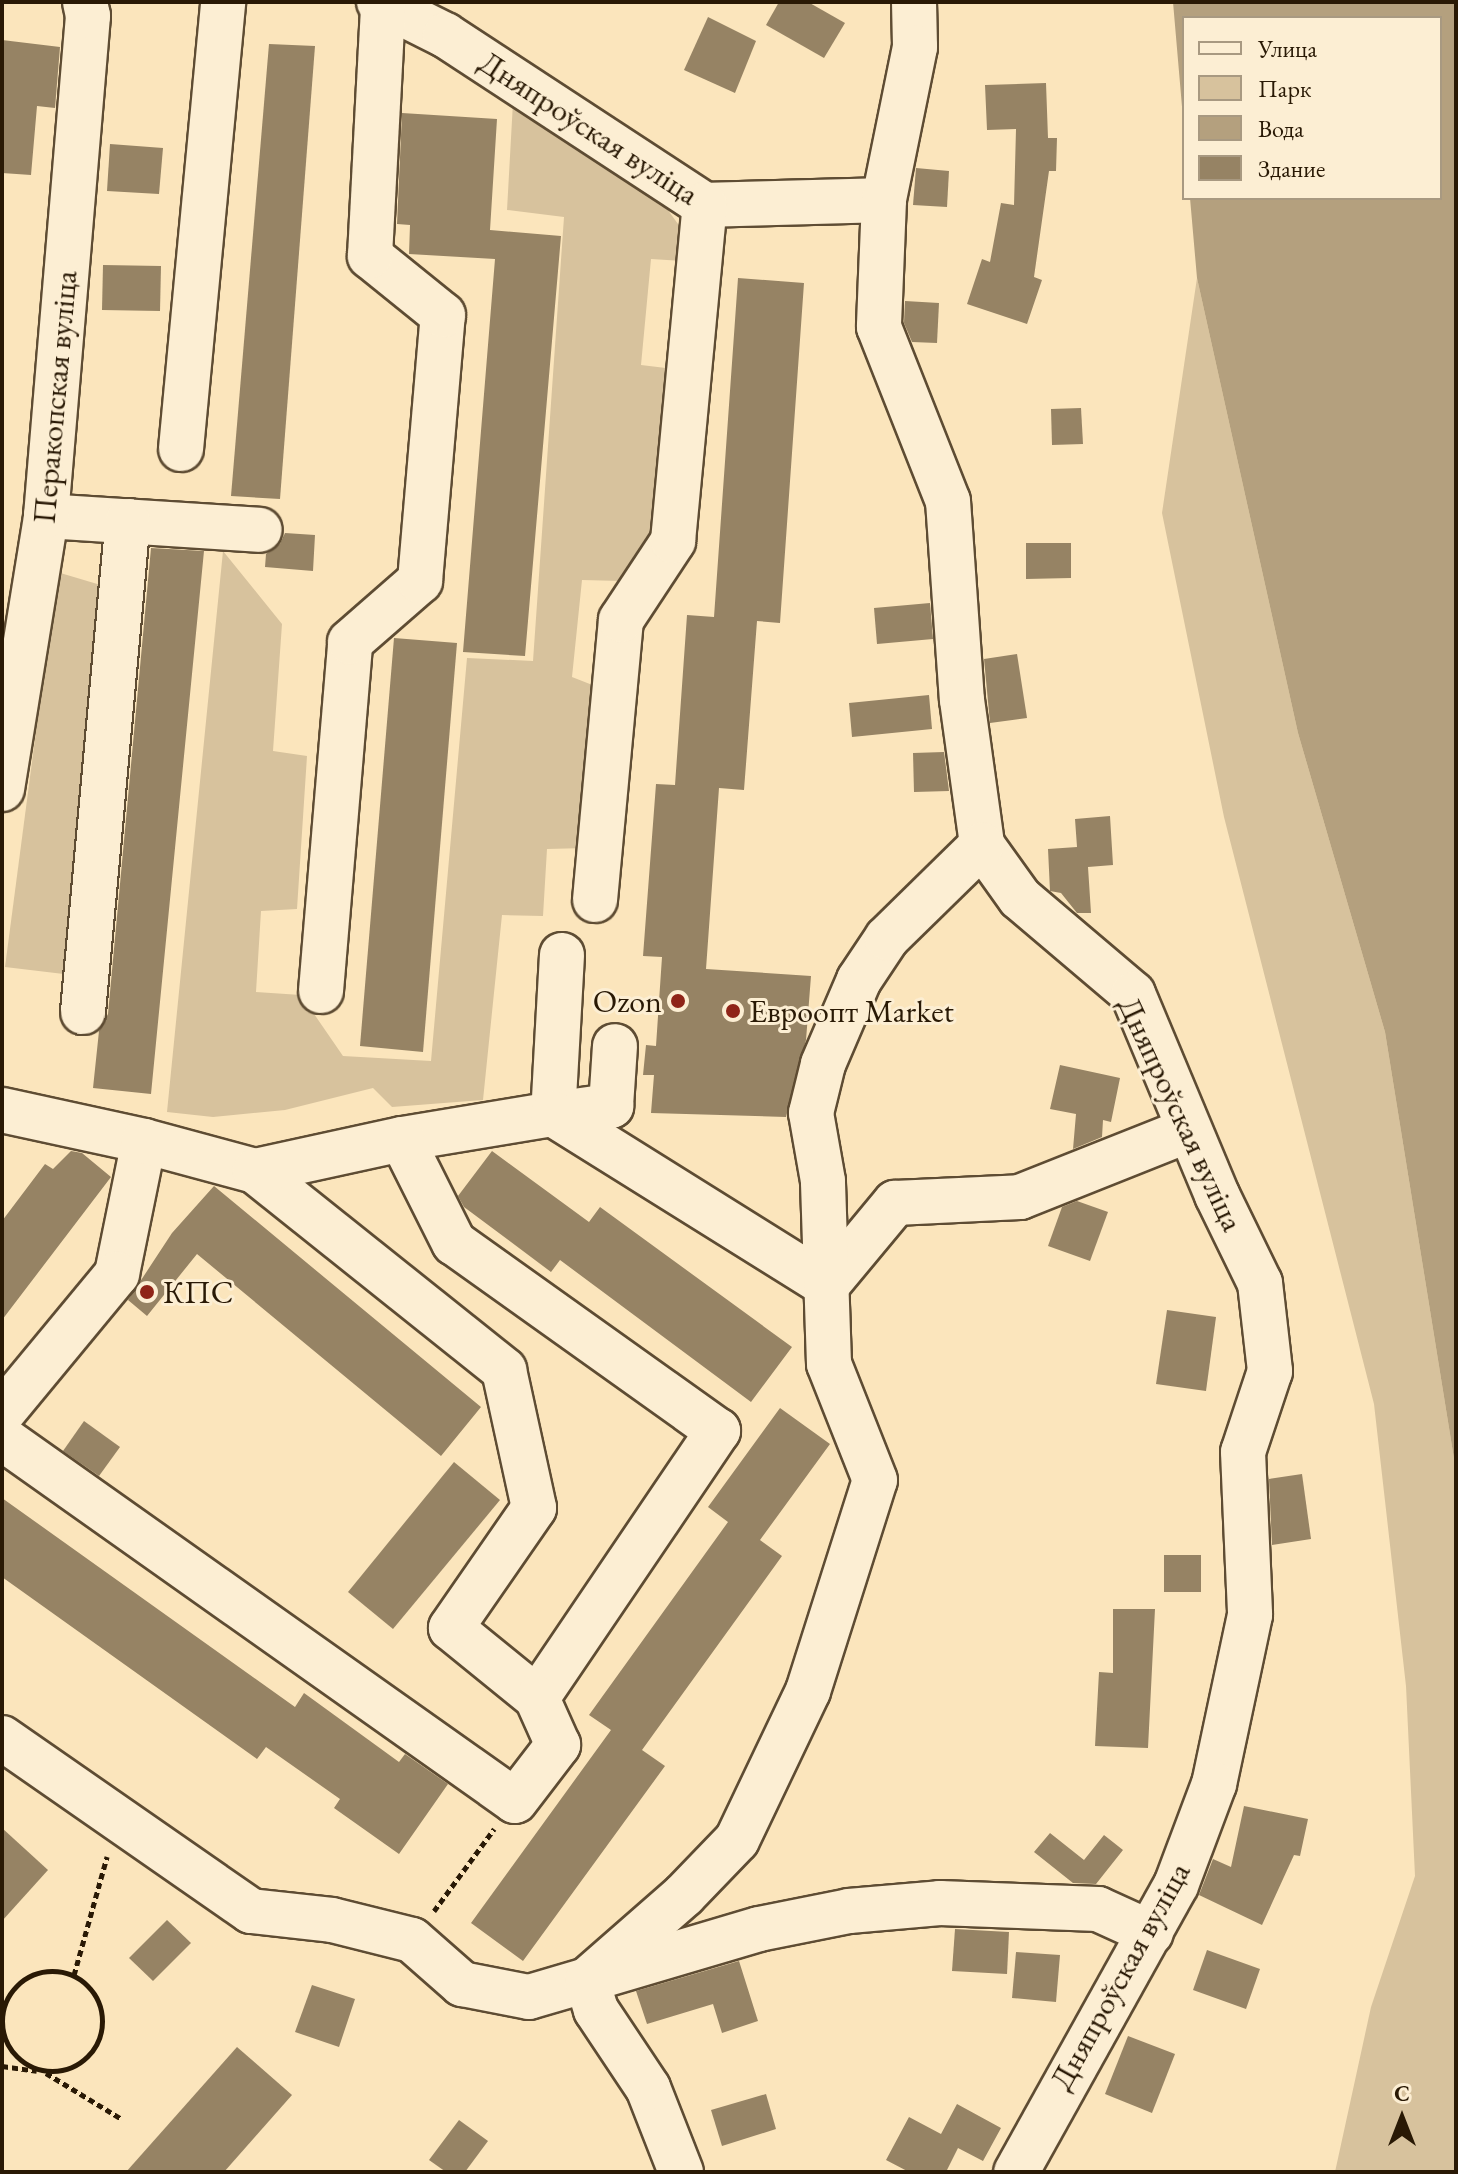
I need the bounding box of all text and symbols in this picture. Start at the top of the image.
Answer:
legend [1182,16,1442,200]
text: Улица [1258,33,1317,64]
street label: Дняпроўская вуліца [472,43,706,213]
text: Парк [1258,73,1311,104]
text: Вода [1258,113,1304,144]
text: Здание [1258,153,1325,184]
street label: Перакопская вуліца [25,269,85,525]
place label: Ozon [593,982,662,1020]
street label: Дняпроўская вуліца [1110,991,1252,1237]
marker: Ozon [669,992,687,1010]
place label: Евроопт Market [749,992,954,1030]
marker: Евроопт Market [724,1002,742,1020]
place label: КПС [163,1273,233,1311]
marker: КПС [138,1283,156,1301]
street label: Дняпроўская вуліца [1042,1856,1198,2096]
north arrow [1362,2078,1442,2158]
text: С [1394,2079,1410,2108]

